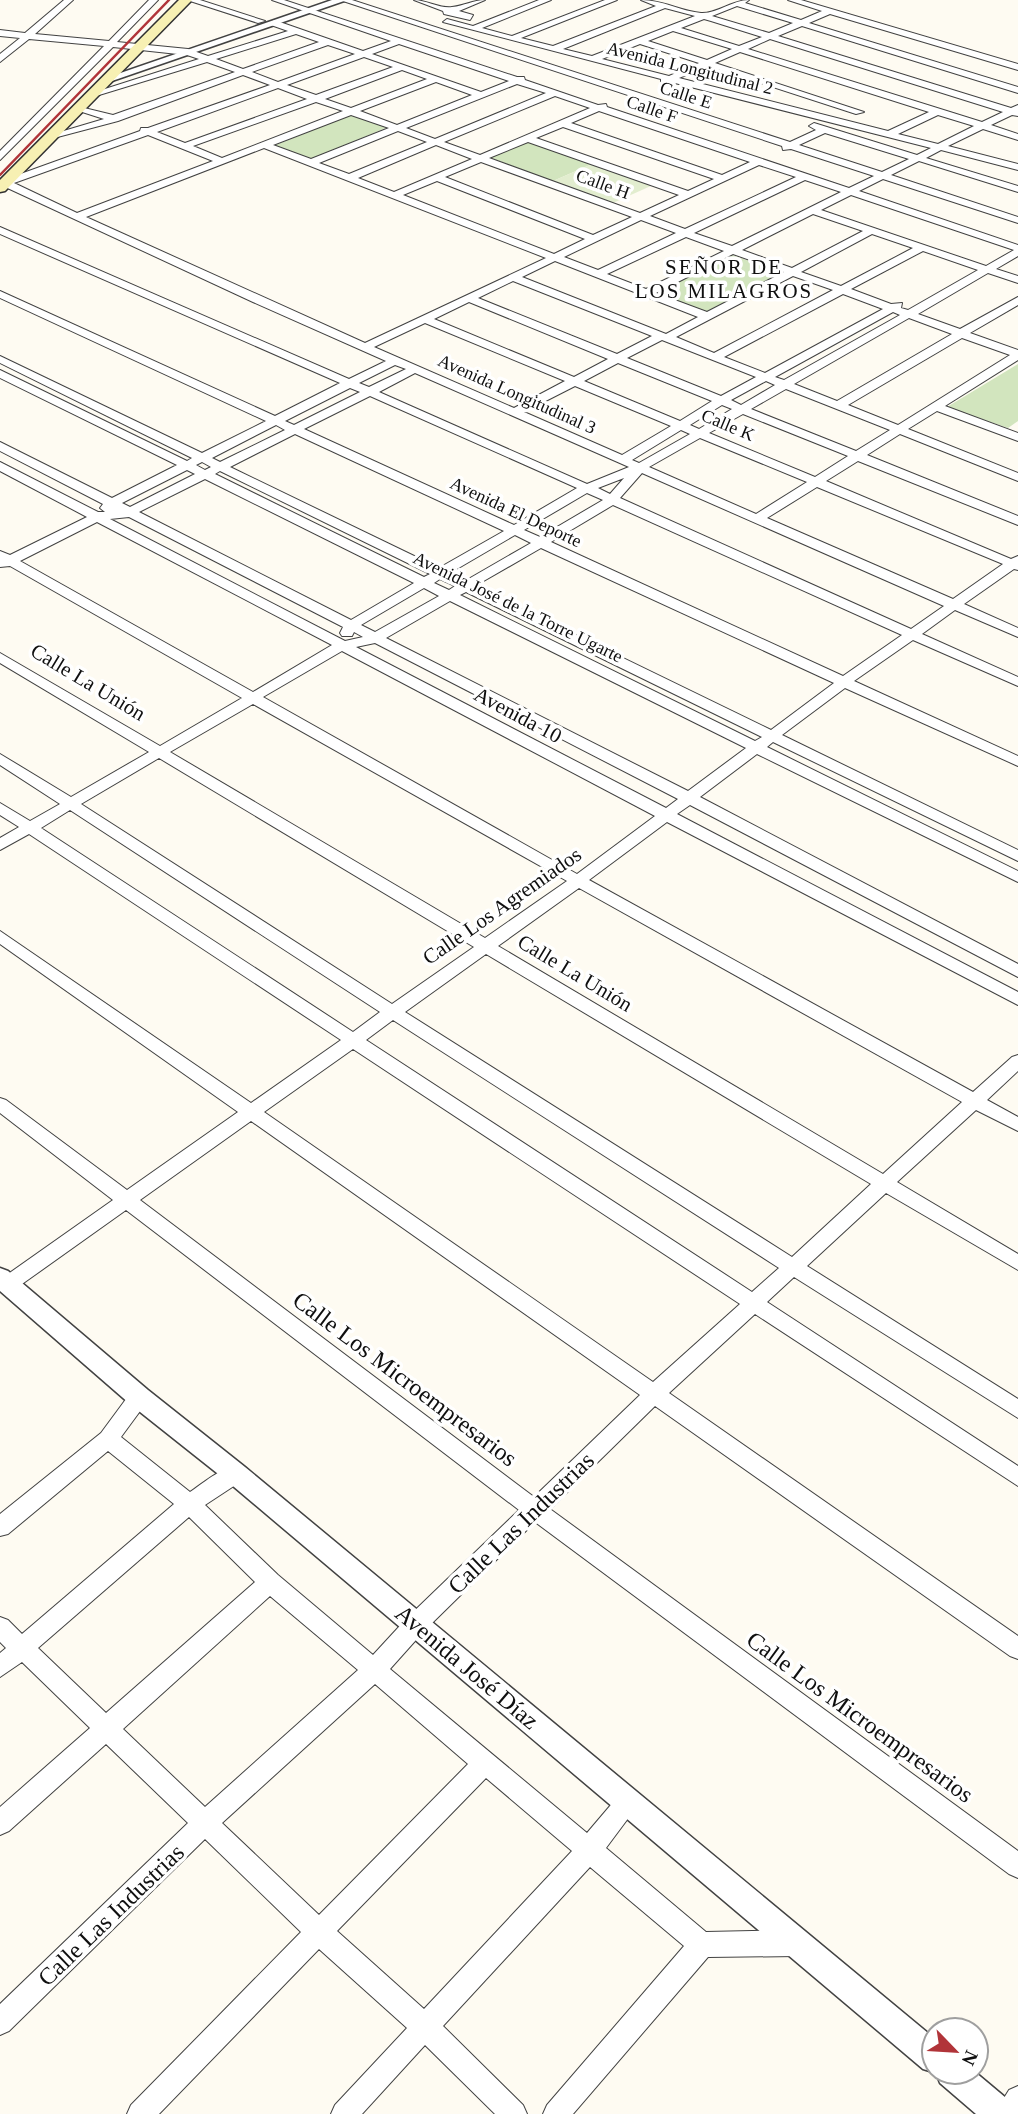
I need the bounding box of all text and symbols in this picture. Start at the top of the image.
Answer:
street label: Avenida Longitudinal 2 [605,38,775,98]
street label: Calle E [657,77,715,113]
street label: Calle F [624,91,680,127]
street label: Calle H [574,165,632,203]
district label: SEÑOR DE LOS MILAGROS [635,255,813,303]
street label: Avenida Longitudinal 3 [435,350,599,438]
street label: Calle K [699,405,757,445]
street label: Avenida El Deporte [447,473,585,551]
street label: Avenida José de la Torre Ugarte [410,547,626,667]
street label: Calle La Unión [26,638,150,726]
street label: Avenida 10 [470,682,566,748]
street label: Calle Los Agremiados [418,842,586,970]
street label: Calle La Unión [513,929,637,1017]
street label: Calle Los Microempresarios [288,1286,522,1472]
street label: Calle Las Industrias [443,1447,599,1599]
street label: Avenida José Díaz [390,1600,544,1734]
street label: Calle Los Microempresarios [742,1626,978,1808]
street label: Calle Las Industrias [33,1839,189,1991]
north arrow [920,2016,990,2086]
text: N [957,2047,982,2069]

